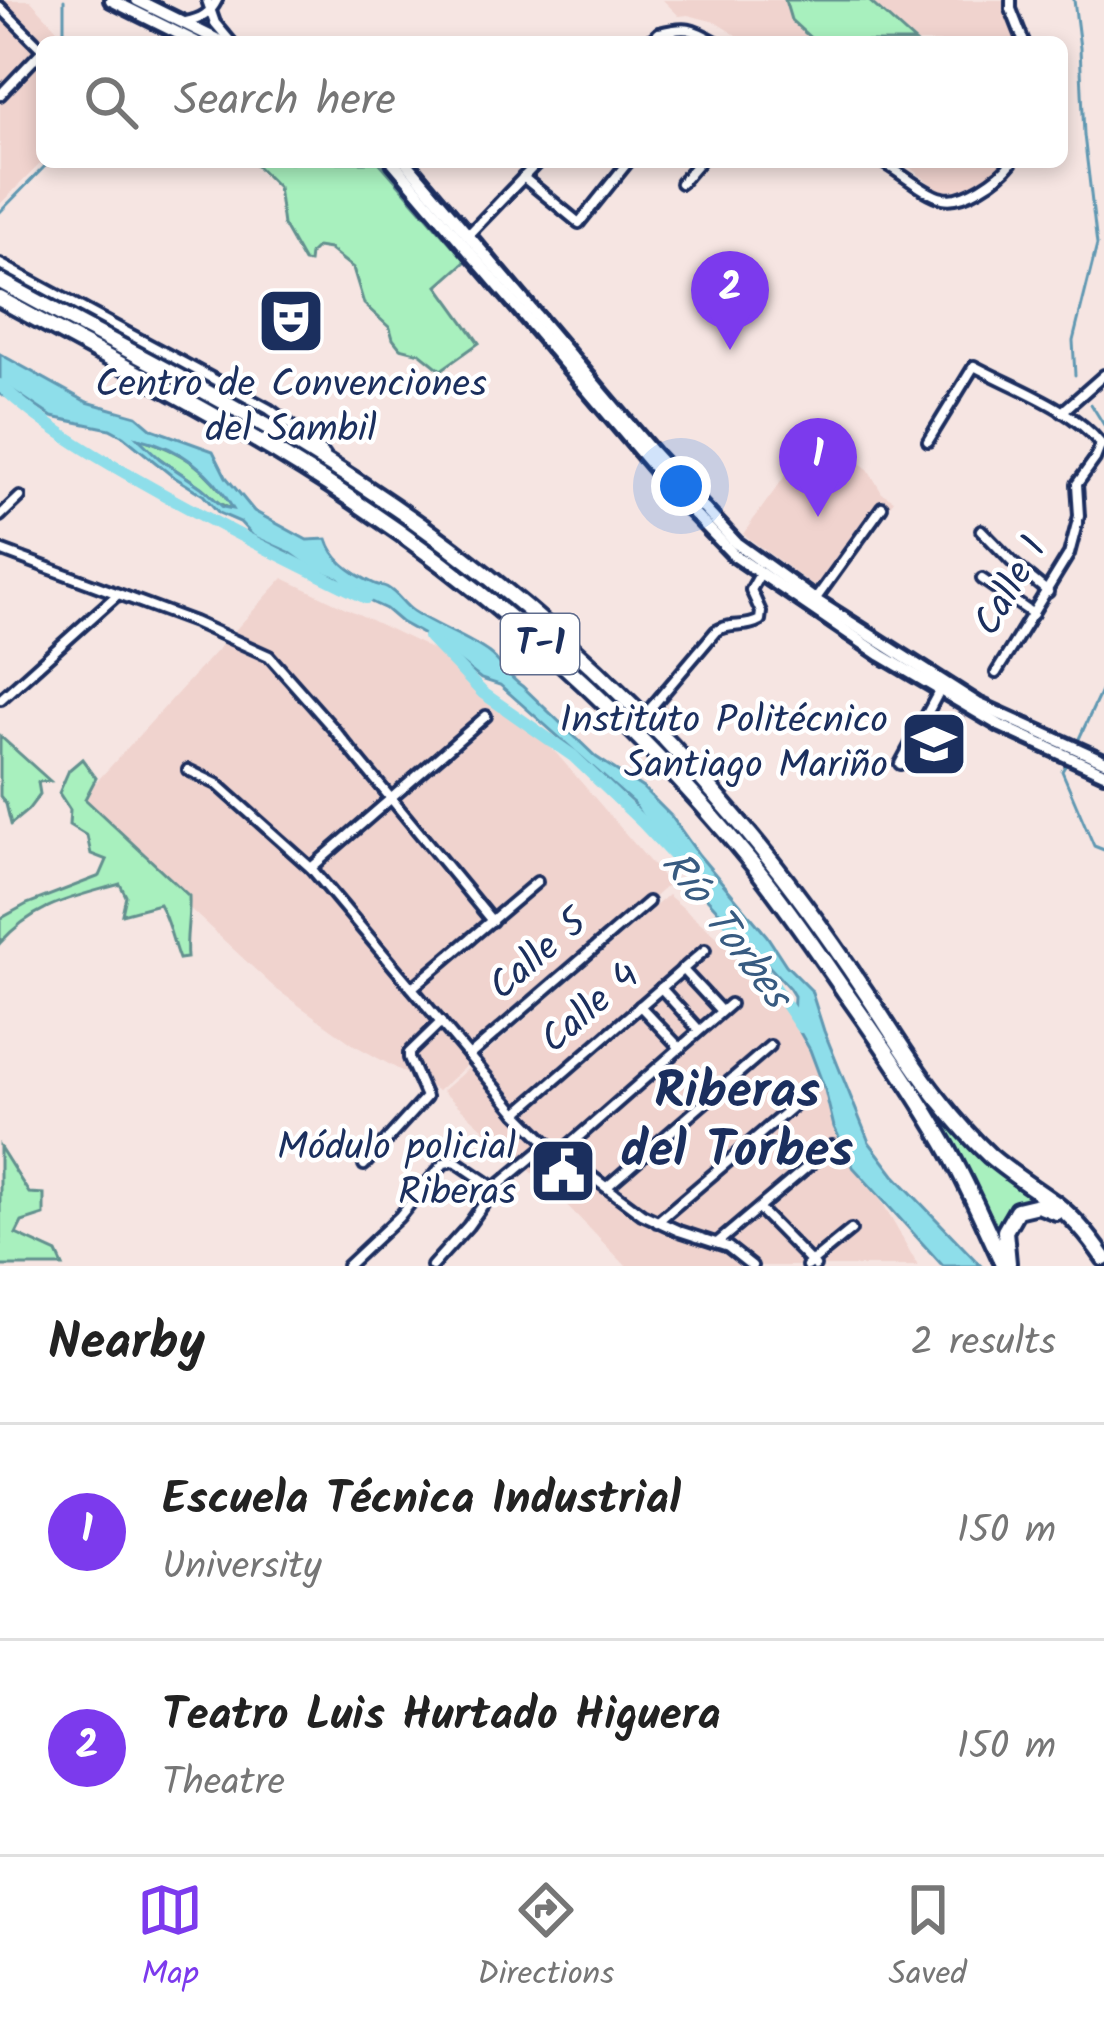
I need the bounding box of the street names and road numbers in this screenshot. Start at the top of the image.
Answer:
street label: Calle 1 [959,526,1065,648]
road number: T-1 [501,614,579,674]
street label: Calle 5 [475,893,605,1017]
street label: Calle 4 [527,948,655,1070]

